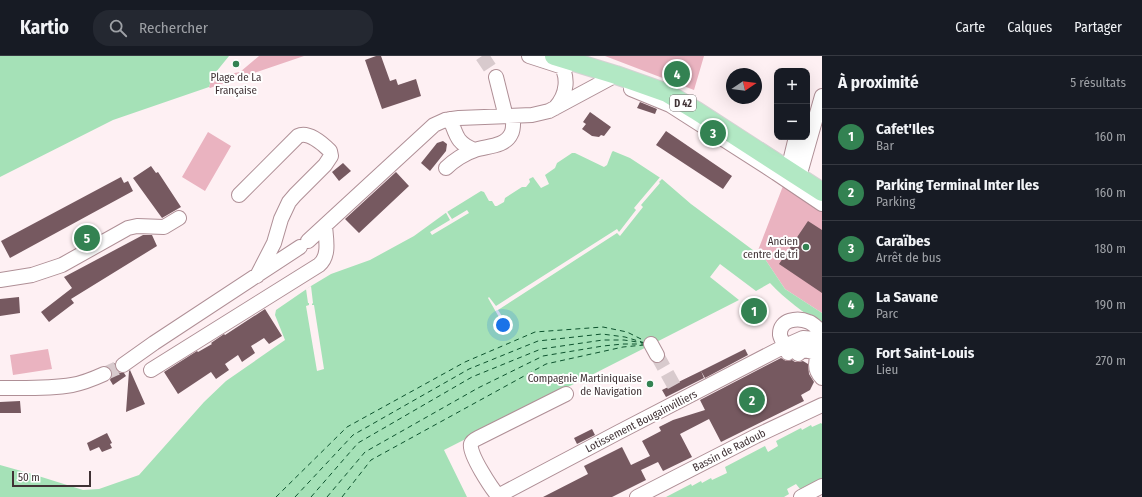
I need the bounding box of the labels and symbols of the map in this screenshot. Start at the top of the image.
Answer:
marker: Plage de La Française [231,59,241,69]
pin: 4 [664,59,690,89]
north arrow [726,68,762,104]
place label: Plage de La Française [211,71,261,97]
road number: D 42 [670,95,696,111]
pin: 3 [700,118,726,148]
pin: 5 [74,223,100,253]
place label: Ancien centre de tri [743,235,798,261]
marker: Ancien centre de tri [801,242,811,252]
pin: 1 [741,296,767,326]
your location [493,315,513,335]
place label: Compagnie Martiniquaise de Navigation [528,372,642,398]
marker: Compagnie Martiniquaise de Navigation [645,379,655,389]
pin: 2 [739,385,765,415]
street label: Lotissement Bougainvilliers [583,387,700,455]
street label: Bassin de Radoub [691,426,768,474]
scale bar [12,469,91,488]

